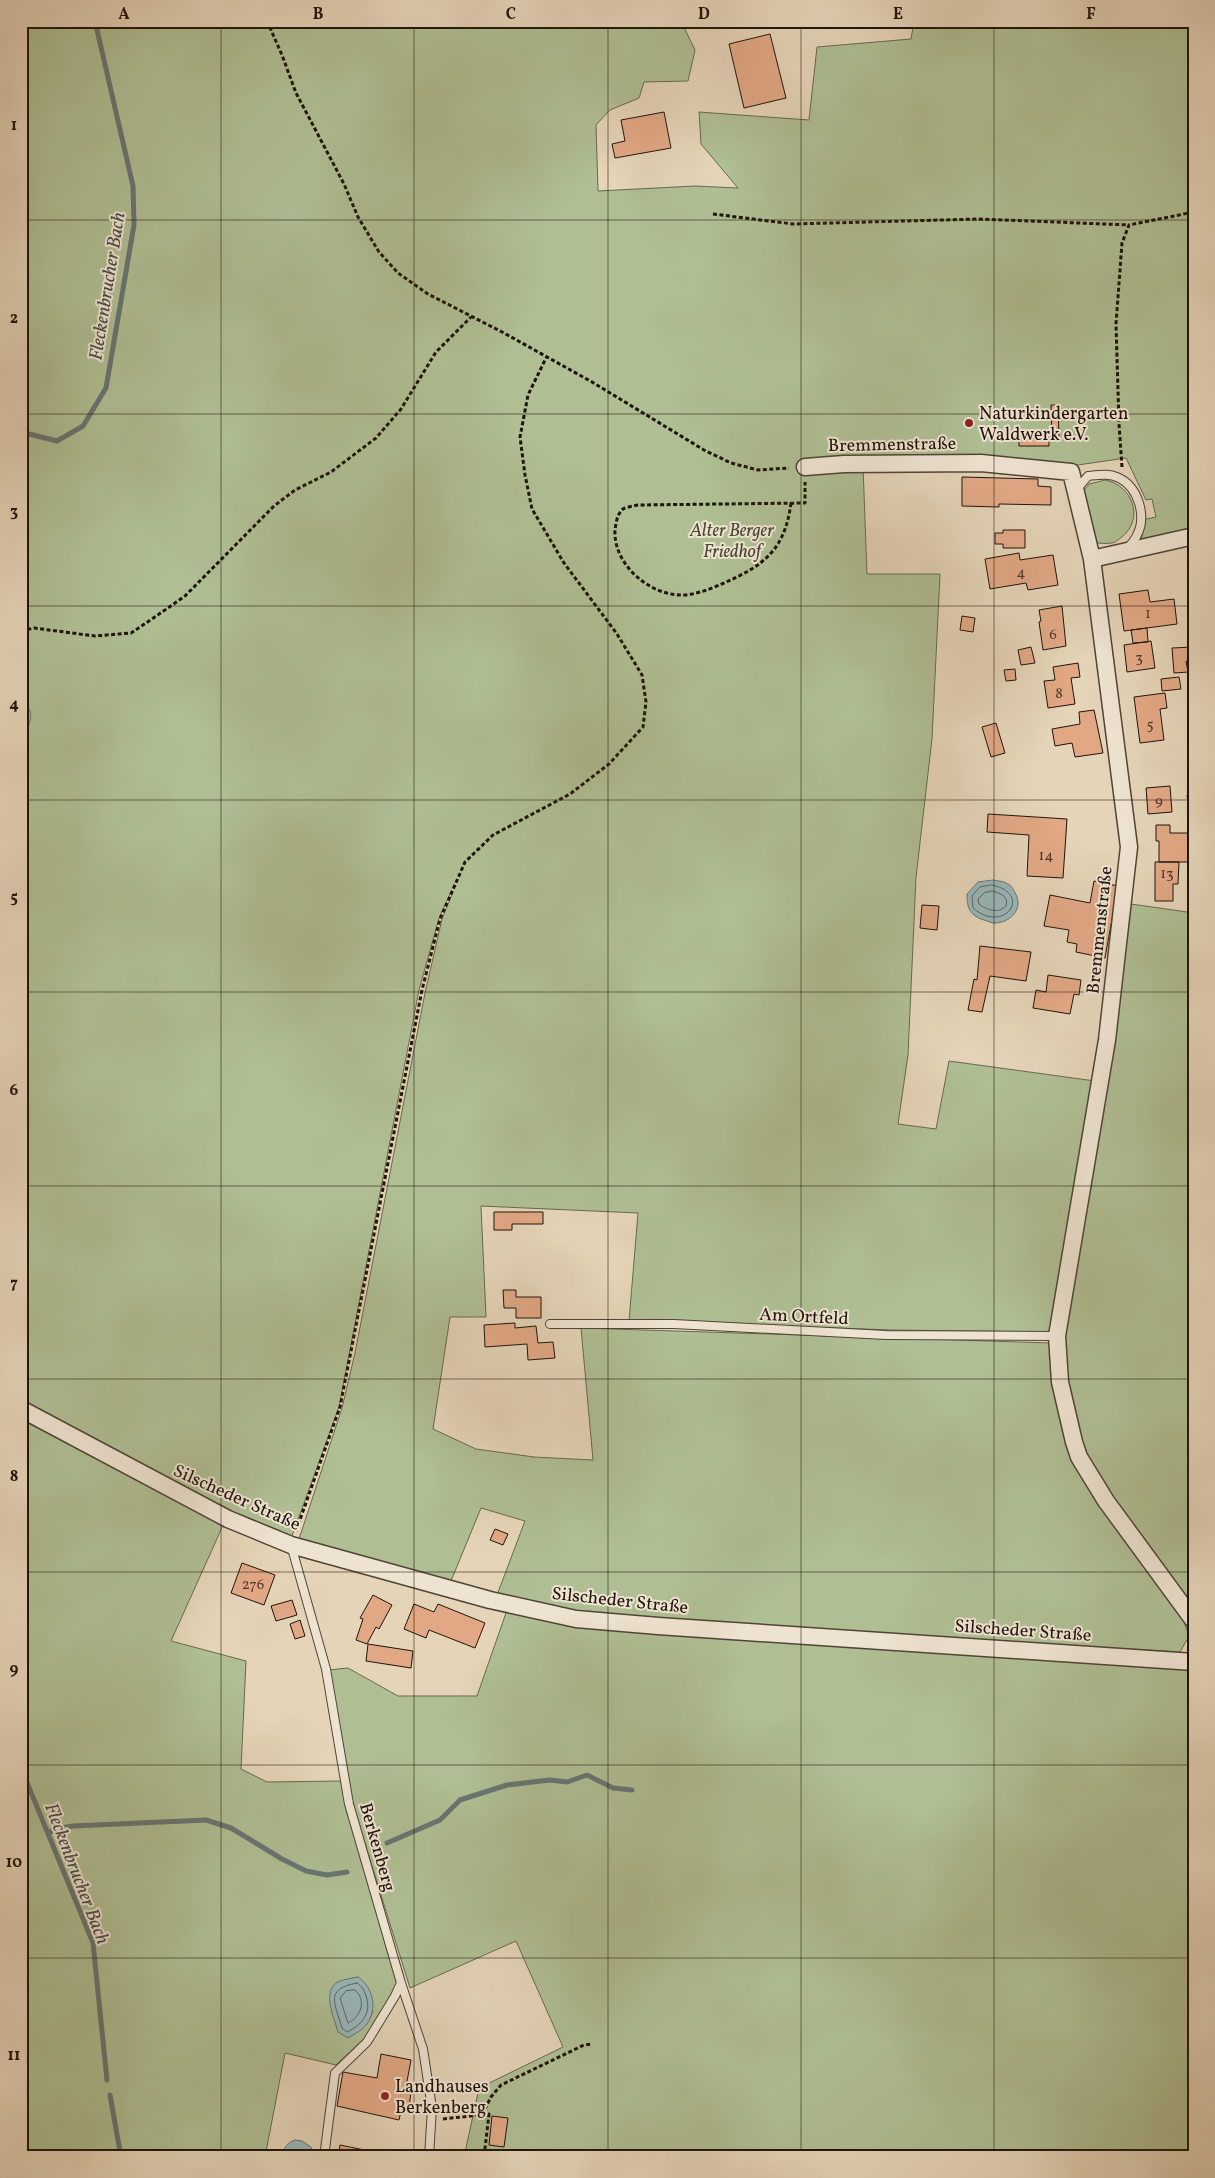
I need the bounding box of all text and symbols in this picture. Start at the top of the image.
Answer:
text: A [118,4,130,26]
text: B [313,4,324,26]
text: C [506,4,516,26]
text: D [698,4,710,26]
text: E [893,4,903,26]
text: F [1086,4,1096,26]
text: 1 [11,115,17,137]
water label: Fleckenbrucher Bach [83,210,133,362]
text: 2 [10,308,18,330]
place label: Naturkindergarten Waldwerk e.V. [979,402,1129,448]
marker: Naturkindergarten Waldwerk e.V. [963,417,975,429]
street label: Bremmenstraße [828,432,956,459]
text: 3 [10,501,18,523]
park label: Alter Berger Friedhof [689,519,774,565]
house number: 4 [1017,563,1026,584]
house number: 1 [1145,604,1151,625]
house number: 6 [1049,625,1057,646]
house number: 3 [1135,648,1143,669]
house number: 8 [1055,684,1063,705]
text: 4 [9,694,19,716]
house number: 5 [1146,715,1154,736]
house number: 9 [1155,791,1163,812]
house number: 14 [1039,846,1053,867]
house number: 13 [1160,864,1174,885]
street label: Bremmenstraße [1081,865,1120,995]
text: 5 [10,887,18,909]
text: 6 [10,1080,19,1102]
text: 7 [10,1273,18,1295]
street label: Am Ortfeld [759,1303,849,1332]
street label: Silscheder Straße [169,1459,304,1538]
text: 8 [10,1466,18,1488]
house number: 276 [242,1575,264,1596]
street label: Silscheder Straße [550,1582,689,1621]
street label: Silscheder Straße [954,1614,1092,1649]
text: 9 [10,1659,19,1681]
water label: Fleckenbrucher Bach [37,1799,115,1948]
street label: Berkenberg [352,1800,401,1895]
text: 10 [6,1852,22,1874]
text: 11 [8,2045,20,2067]
place label: Landhauses Berkenberg [395,2075,489,2121]
marker: Landhauses Berkenberg [379,2090,391,2102]

